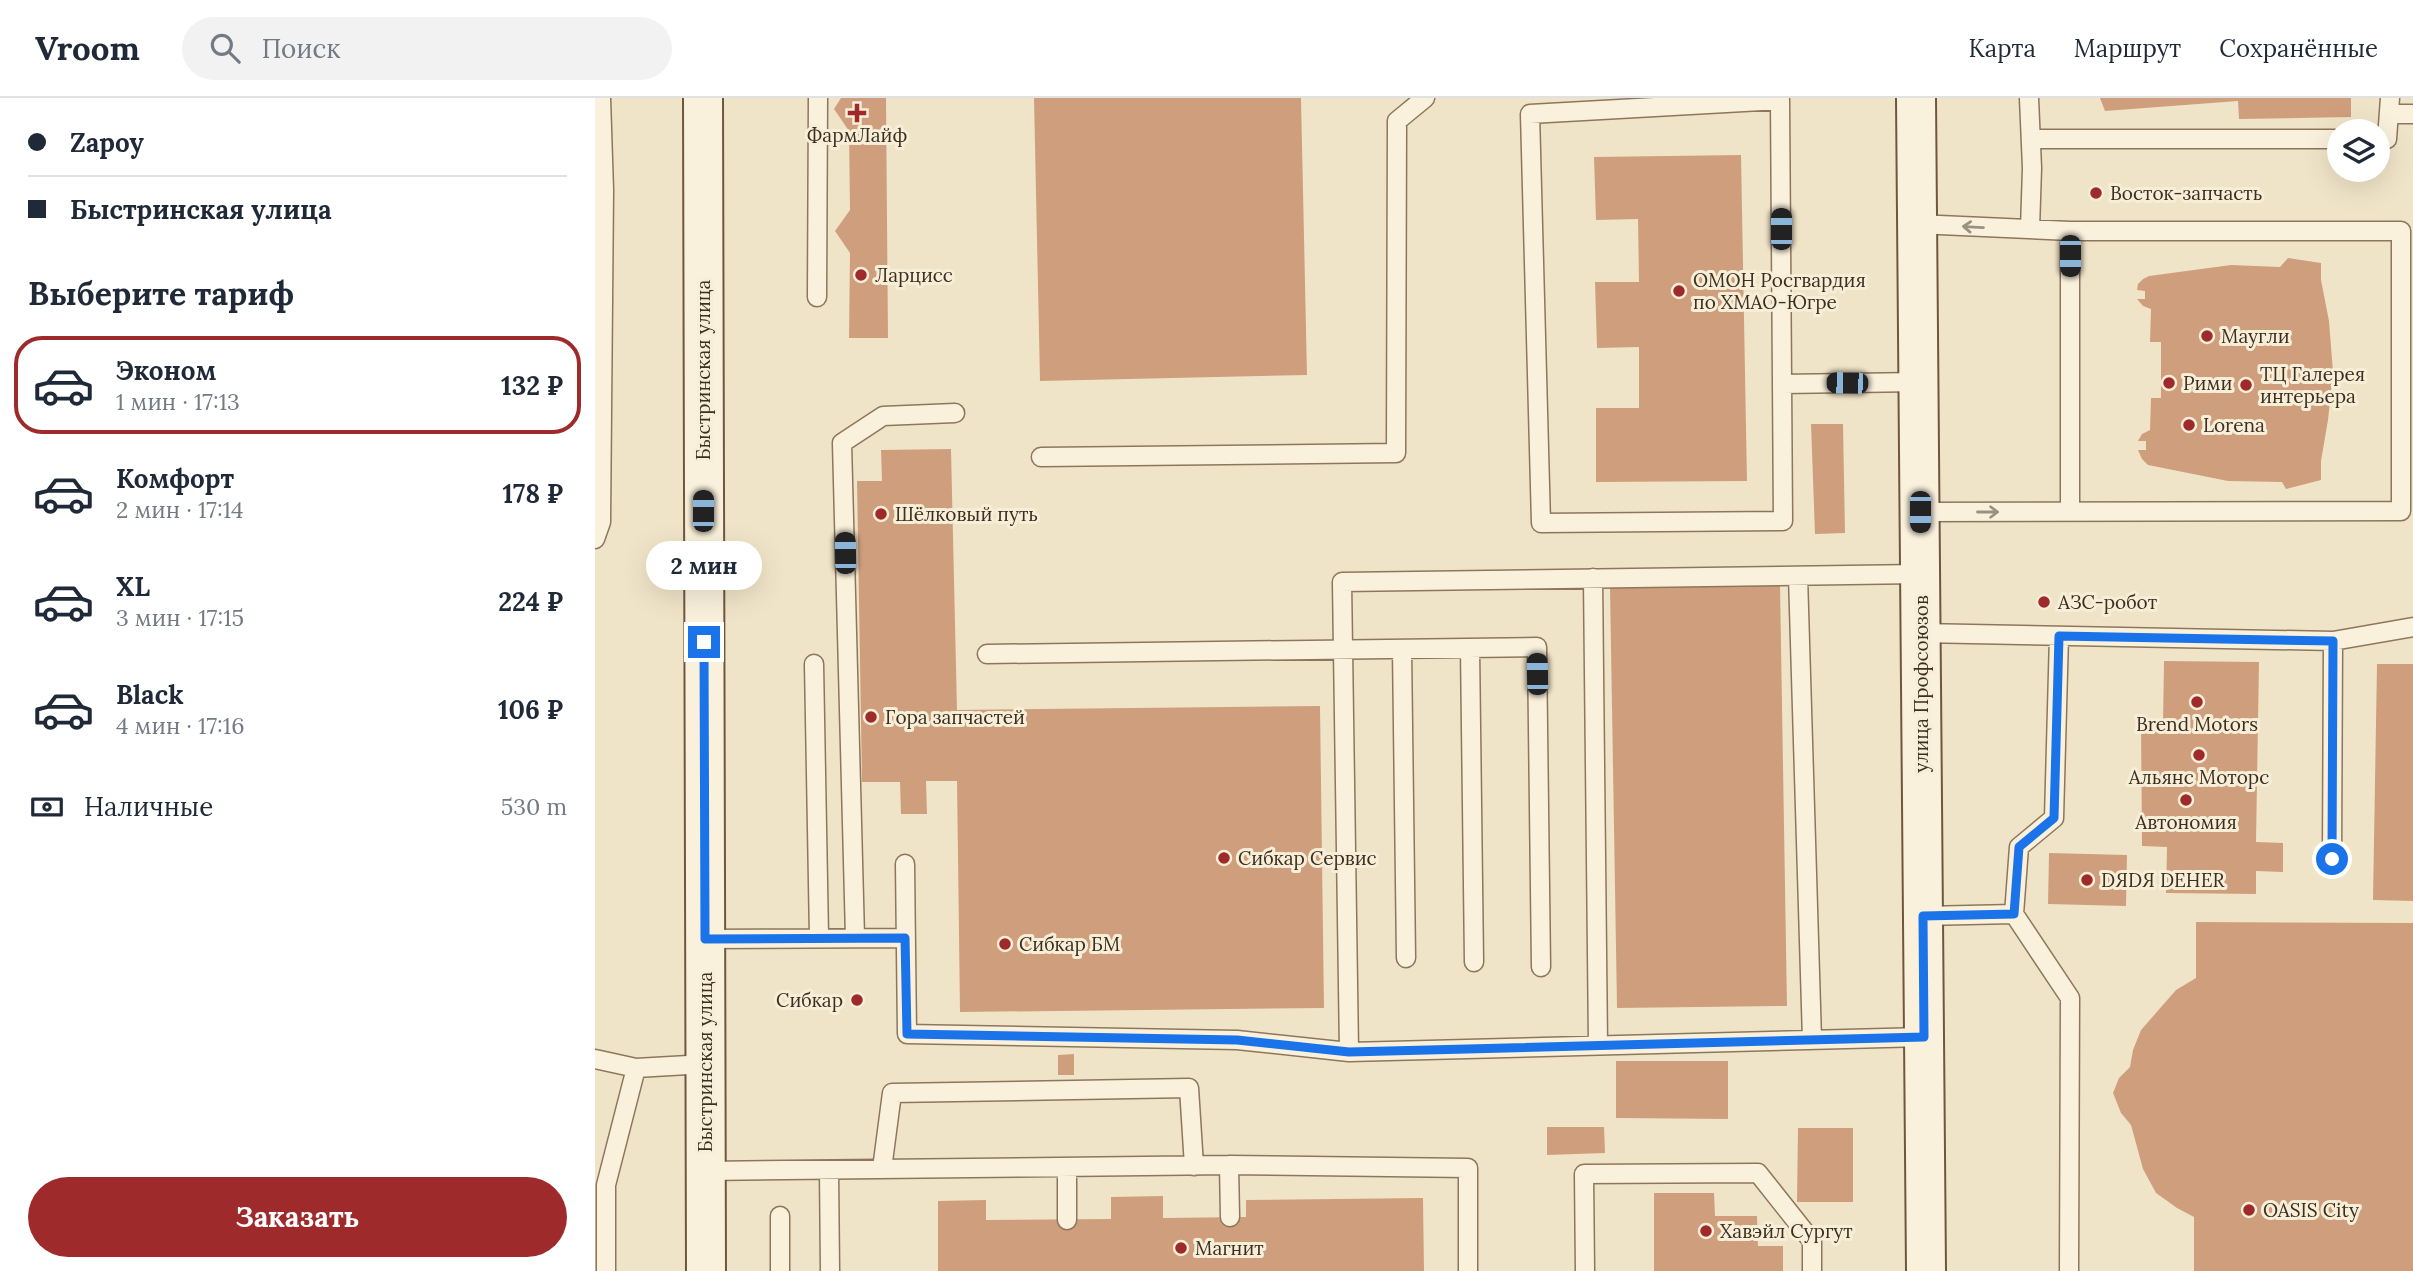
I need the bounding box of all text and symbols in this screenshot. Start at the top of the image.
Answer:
search box [182,17,672,80]
text: Vroom [35,27,140,69]
icon: search [206,29,244,67]
text: Поиск [262,32,340,65]
text: Карта [1968,33,2036,64]
text: Маршрут [2074,33,2181,64]
text: Сохранённые [2219,33,2378,64]
marker: ФармЛайф [849,105,865,121]
map controls [2327,119,2390,182]
button: layers [2327,119,2390,182]
place label: ФармЛайф [807,123,907,147]
text: Zapoy [70,126,144,159]
place label: Восток-запчасть [2110,181,2262,205]
marker: Восток-запчасть [2088,185,2104,201]
text: Быстринская улица [70,193,332,226]
car [1771,208,1792,250]
one-way arrow [1962,220,1985,233]
car [2060,235,2081,277]
place label: Ларцисс [875,263,953,287]
marker: Ларцисс [853,267,869,283]
place label: ОМОН Росгвардия по ХМАО-Югре [1693,268,1866,314]
text: Выберите тариф [28,273,294,314]
street label: Быстринская улица [691,280,715,460]
marker: ОМОН Росгвардия по ХМАО-Югре [1671,283,1687,299]
place label: Маугли [2221,324,2290,348]
marker: Маугли [2199,328,2215,344]
icon: car [32,354,95,417]
text: Эконом [116,354,216,387]
place label: ТЦ Галерея интерьера [2260,362,2365,408]
text: 132 ₽ [501,369,563,402]
place label: Рими [2183,371,2232,395]
car [1826,372,1869,394]
marker: Рими [2161,375,2177,391]
marker: ТЦ Галерея интерьера [2238,377,2254,393]
text: 1 мин · 17:13 [116,387,240,416]
place label: Lorena [2203,413,2265,437]
marker: Lorena [2181,417,2197,433]
icon: car [32,462,95,525]
text: Комфорт [116,462,234,495]
text: 178 ₽ [502,477,563,510]
car [693,490,714,532]
car [1910,491,1931,533]
text: 2 мин · 17:14 [116,495,244,524]
place label: Шёлковый путь [895,502,1038,526]
one-way arrow [1976,505,1999,518]
marker: Шёлковый путь [873,506,889,522]
car [835,532,856,574]
callout: 2 мин [646,540,762,589]
text: 2 мин [670,551,738,580]
icon: car [32,570,95,633]
text: XL [116,570,150,603]
text: 224 ₽ [498,585,563,618]
place label: АЗС-робот [2057,590,2157,614]
marker: АЗС-робот [2036,594,2052,610]
street label: улица Профсоюзов [1909,595,1933,773]
text: 3 мин · 17:15 [116,603,244,632]
route end [688,626,720,658]
car [1527,653,1548,695]
icon: car [32,678,95,741]
text: Black [116,678,184,711]
text: 106 ₽ [498,693,563,726]
marker: Brend Motors [2189,694,2205,710]
place label: Гора запчастей [885,705,1025,729]
marker: Гора запчастей [863,709,879,725]
text: 4 мин · 17:16 [116,711,244,740]
place label: Brend Motors [2136,712,2258,736]
marker: Альянс Моторс [2191,747,2207,763]
place label: Альянс Моторс [2128,765,2269,789]
icon: cash [28,788,66,826]
text: Наличные [84,790,213,823]
text: 530 m [501,792,567,821]
marker: Автономия [2178,792,2194,808]
place label: Автономия [2134,810,2237,834]
route start [2316,843,2348,875]
place label: Сибкар Сервис [1238,846,1377,870]
marker: Сибкар Сервис [1216,850,1232,866]
place label: DЯDЯ DЕНЕR [2101,868,2224,892]
marker: DЯDЯ DЕНЕR [2079,872,2095,888]
place label: Сибкар БМ [1019,932,1120,956]
marker: Сибкар БМ [997,936,1013,952]
street label: Быстринская улица [693,972,717,1152]
place label: Сибкар [776,988,843,1012]
marker: Сибкар [849,992,865,1008]
button: Заказать [28,1177,567,1257]
place label: OASIS City [2263,1198,2359,1222]
marker: OASIS City [2241,1202,2257,1218]
place label: Хавэйл Сургут [1720,1219,1853,1243]
marker: Хавэйл Сургут [1698,1223,1714,1239]
place label: Магнит [1195,1236,1264,1260]
marker: Магнит [1173,1240,1189,1256]

